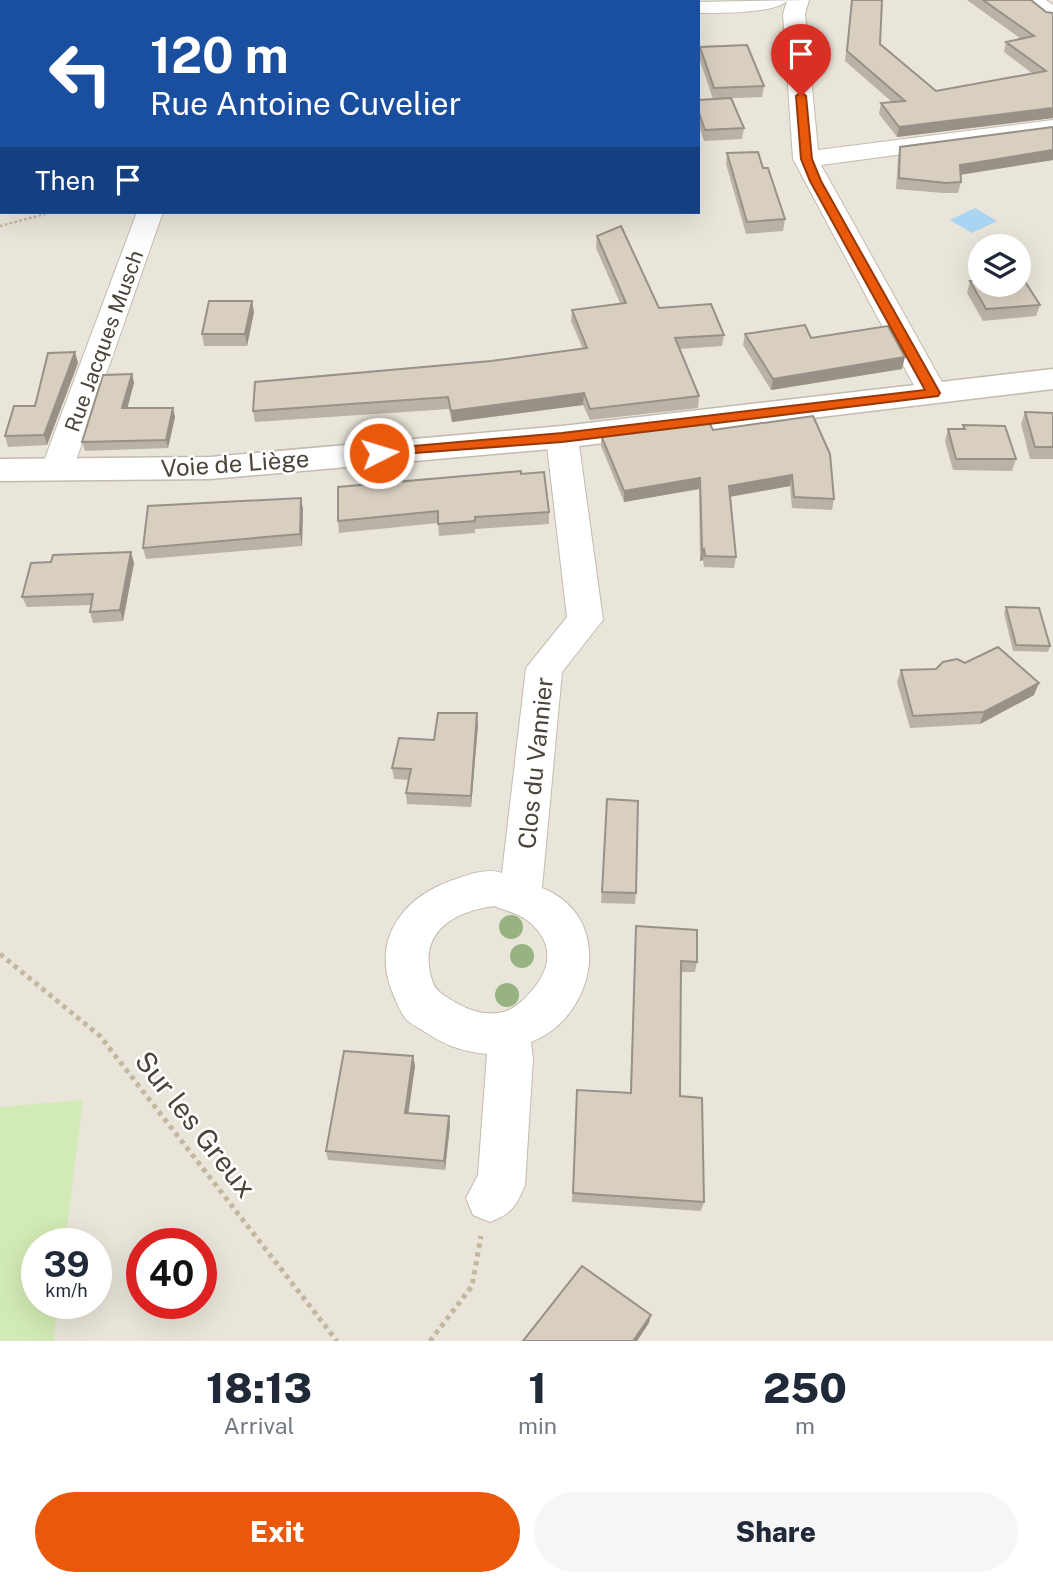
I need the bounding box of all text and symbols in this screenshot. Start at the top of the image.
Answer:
pin [771,24,831,96]
text: 120 m [150,26,289,84]
icon: left [35,28,126,119]
icon: arrive [782,35,820,73]
text: Rue Antoine Cuvelier [150,85,461,122]
icon: arrive [109,161,147,199]
text: Then [35,165,95,196]
map controls [968,234,1031,297]
button: layers [968,234,1031,297]
street label: Rue Jacques Musch [60,247,148,435]
position arrow [342,416,416,490]
street label: Voie de Liège [160,444,310,482]
street label: Clos du Vannier [512,676,558,850]
street label: Sur les Greux [129,1044,263,1204]
speed limit sign: 40 [126,1228,217,1319]
text: 39 [43,1244,90,1285]
text: km/h [45,1280,88,1301]
text: 18:13 [206,1363,312,1412]
text: 1 [528,1363,547,1412]
text: 250 [763,1363,847,1412]
text: Arrival [224,1412,295,1439]
text: min [518,1412,557,1439]
text: m [795,1412,815,1439]
button: Exit [35,1492,520,1572]
button: Share [534,1492,1018,1572]

